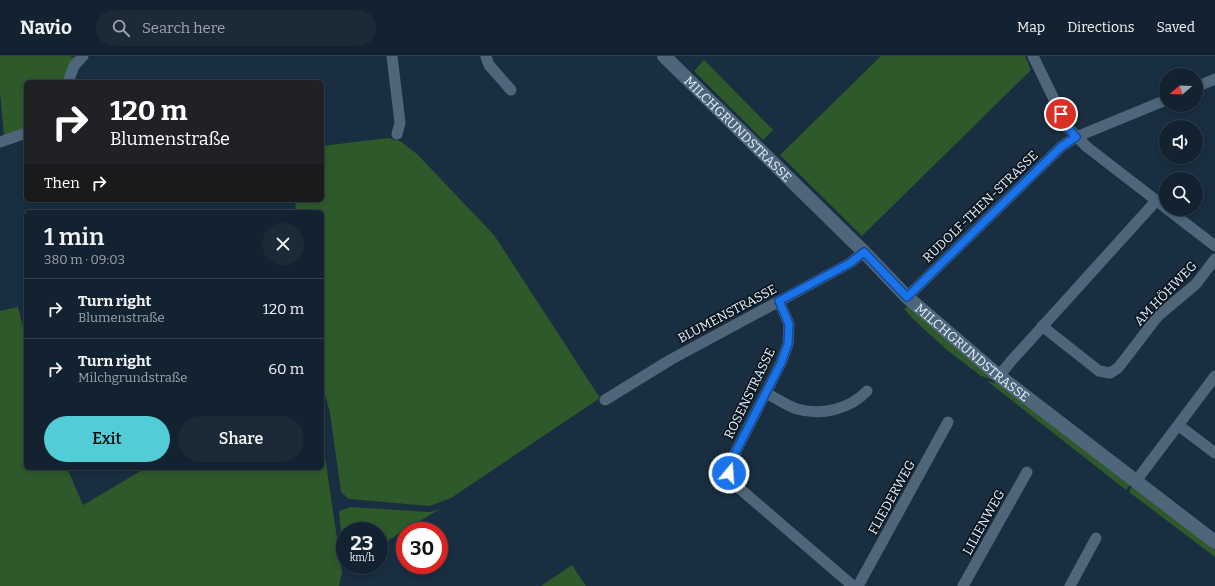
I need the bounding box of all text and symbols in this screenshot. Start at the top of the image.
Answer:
search box [96,10,376,46]
text: Navio [20,16,72,39]
icon: search [110,17,132,39]
text: Search here [142,19,225,37]
text: Map [1017,19,1045,36]
text: Directions [1067,19,1135,36]
text: Saved [1157,19,1195,36]
north arrow [1159,68,1203,112]
map controls [1159,68,1203,216]
street label: MILCHGRUNDSTRASSE [681,73,795,185]
text: 120 m [110,94,187,127]
icon: right [44,96,96,148]
pin [1044,97,1078,131]
icon: arrive [1050,103,1072,125]
button: sound [1159,120,1203,164]
text: Blumenstraße [110,128,230,150]
street label: RUDOLF-THEN-STRASSE [920,147,1041,265]
icon: right [88,172,110,194]
button: search [1159,172,1203,216]
text: Then [44,174,80,192]
text: 1 min [44,223,104,251]
button: close [262,223,304,265]
text: 380 m · 09:03 [44,252,125,267]
street label: AM HÖHWEG [1131,258,1200,329]
street label: BLUMENSTRASSE [675,281,779,346]
text: Turn right [78,292,151,310]
icon: right [44,298,66,320]
text: 120 m [263,300,304,318]
street label: MILCHGRUNDSTRASSE [912,301,1032,405]
text: Blumenstraße [78,310,165,325]
street label: ROSENSTRASSE [721,345,778,441]
text: Turn right [78,352,151,370]
icon: right [44,358,66,380]
text: 60 m [268,360,304,378]
text: Milchgrundstraße [78,370,187,385]
button: Exit [44,416,170,462]
button: Share [178,416,304,462]
position arrow [708,452,750,494]
street label: FLIEDERWEG [865,457,918,537]
street label: LILIENWEG [959,487,1008,557]
speed limit sign: 30 [396,522,448,574]
text: 23 [351,531,373,555]
text: km/h [350,552,374,564]

